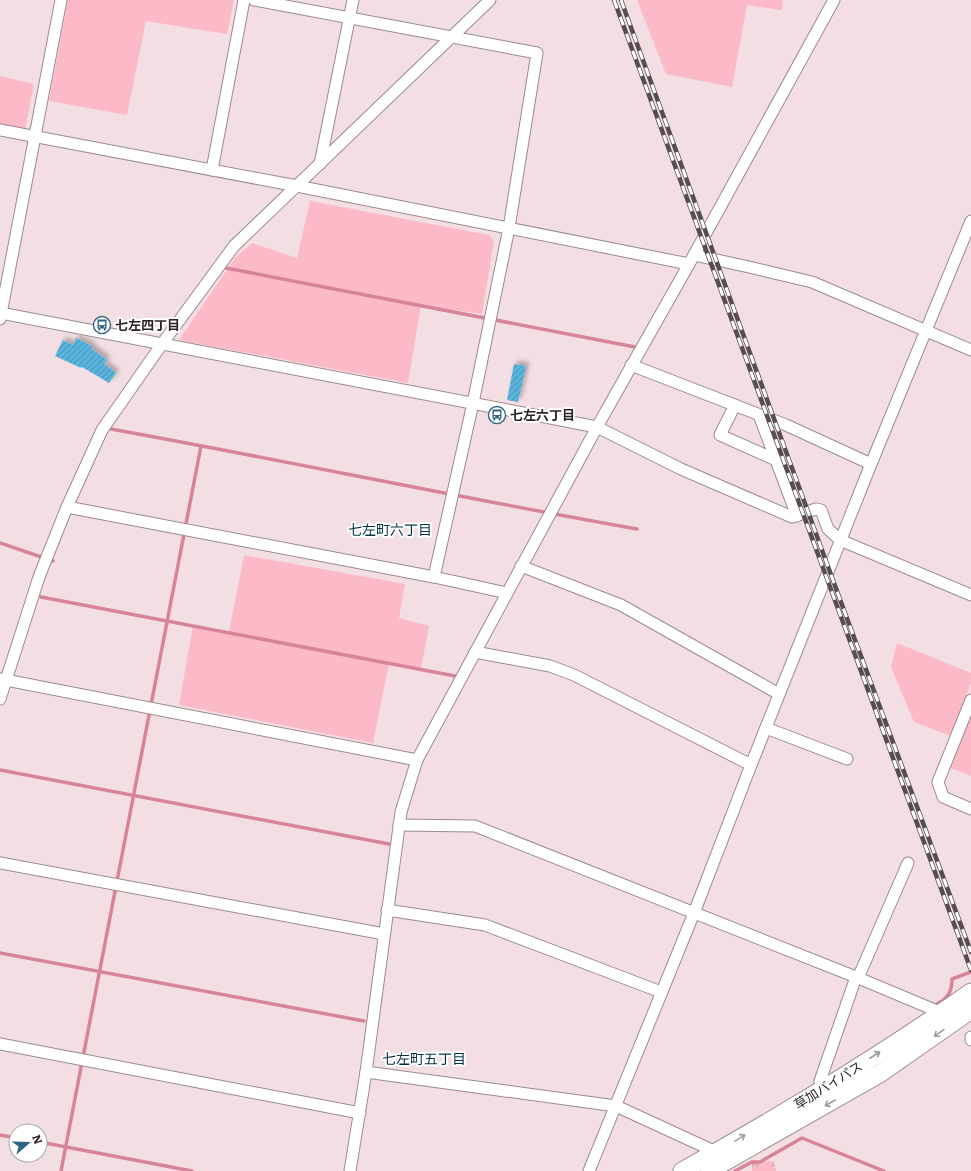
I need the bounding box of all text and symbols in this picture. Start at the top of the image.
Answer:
bus stop icon: 七左四丁目 [92,315,112,335]
place label: 七左四丁目 [115,315,180,334]
bus stop icon: 七左六丁目 [487,405,507,425]
place label: 七左六丁目 [510,405,575,424]
district label: 七左町六丁目 [348,519,432,539]
one-way arrow [934,1029,945,1037]
district label: 七左町五丁目 [382,1048,466,1068]
one-way arrow [869,1051,881,1059]
street label: 草加バイパス [790,1056,866,1113]
one-way arrow [824,1099,836,1107]
north arrow [8,1123,48,1163]
text: N [29,1132,47,1146]
one-way arrow [734,1133,746,1141]

